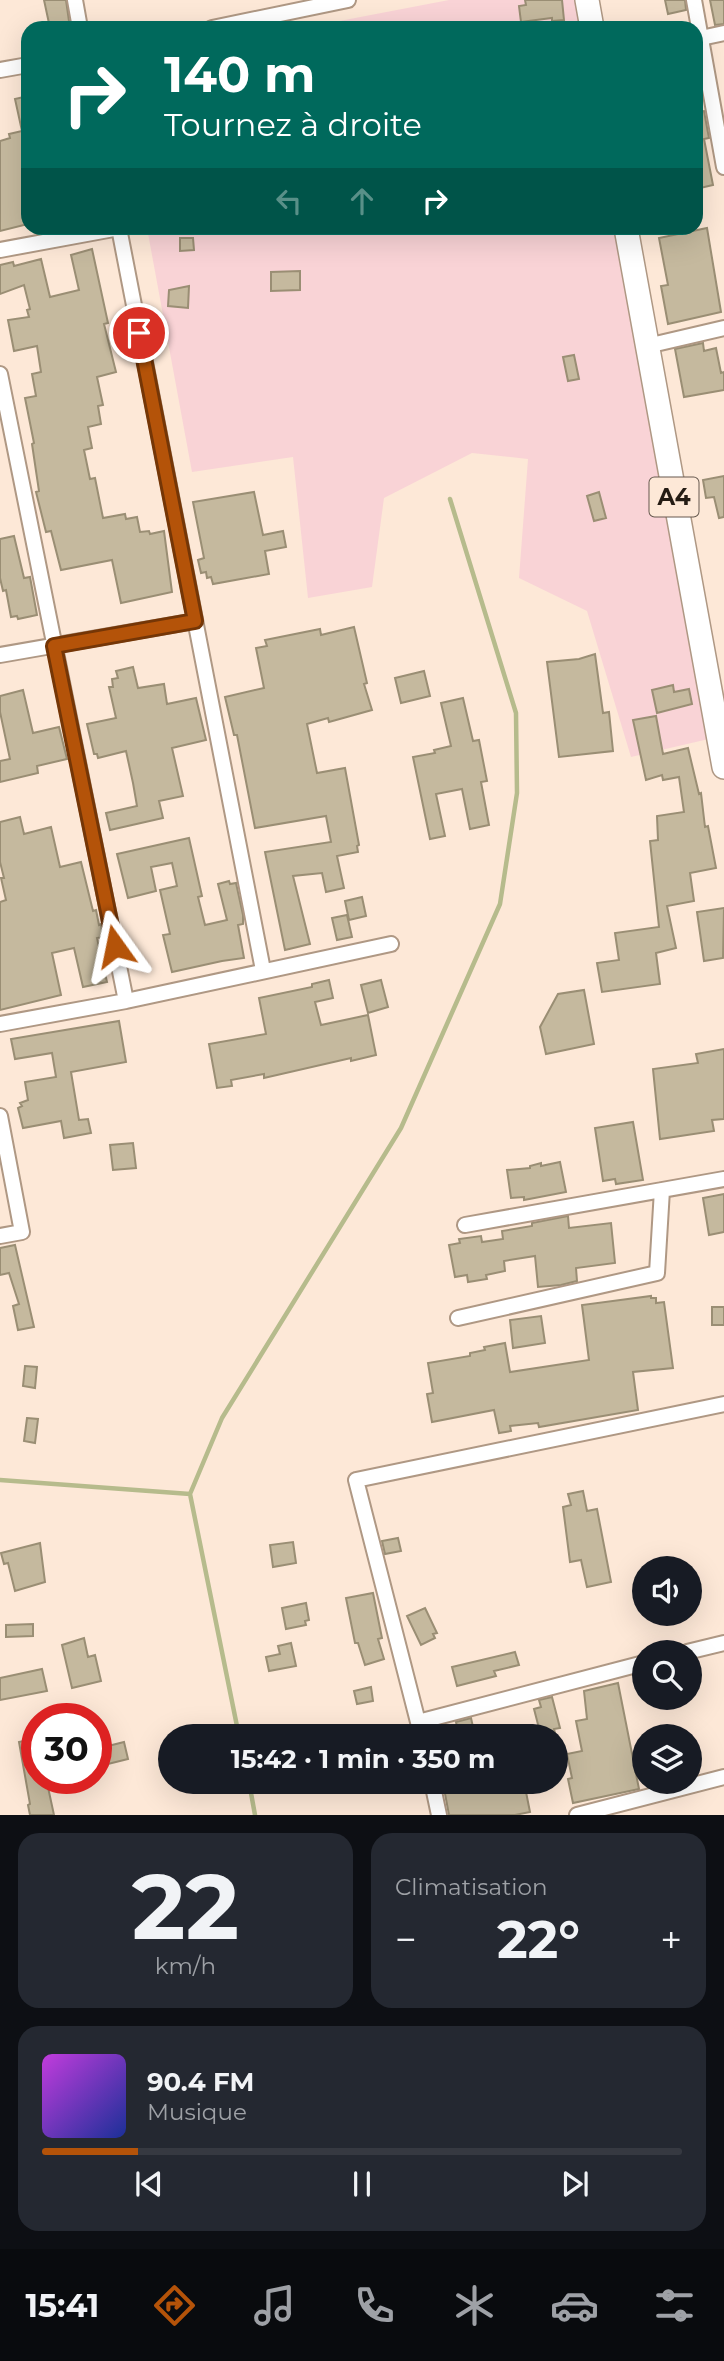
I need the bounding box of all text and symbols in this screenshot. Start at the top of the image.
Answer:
text: 140 m [164,45,316,104]
icon: right [49,49,140,140]
text: Tournez à droite [164,105,422,144]
icon: left [270,182,308,220]
icon: ahead [343,182,381,220]
icon: right [416,182,454,220]
pin [109,303,169,363]
icon: arrive [120,314,158,352]
road number: A4 [650,477,698,516]
position arrow [78,909,152,983]
map controls [632,1556,702,1794]
button: sound [632,1556,702,1626]
button: search [632,1640,702,1710]
speed limit sign: 30 [21,1703,112,1794]
button: layers [632,1724,702,1794]
text: 15:42 · 1 min · 350 m [231,1743,495,1775]
text: 22 [132,1851,239,1962]
text: Climatisation [395,1873,547,1901]
text: 22° [497,1908,580,1971]
text: − [395,1916,417,1963]
text: + [660,1916,682,1963]
text: km/h [155,1952,216,1980]
text: 90.4 FM [147,2066,254,2098]
text: Musique [147,2098,247,2126]
icon: previous [130,2165,168,2203]
icon: pause [343,2165,381,2203]
icon: next [556,2165,594,2203]
icon: directions [150,2281,199,2330]
icon: music [250,2281,299,2330]
icon: phone [350,2281,399,2330]
icon: climate [450,2281,499,2330]
icon: car [550,2281,599,2330]
icon: filters [650,2281,699,2330]
text: 15:41 [25,2286,99,2325]

